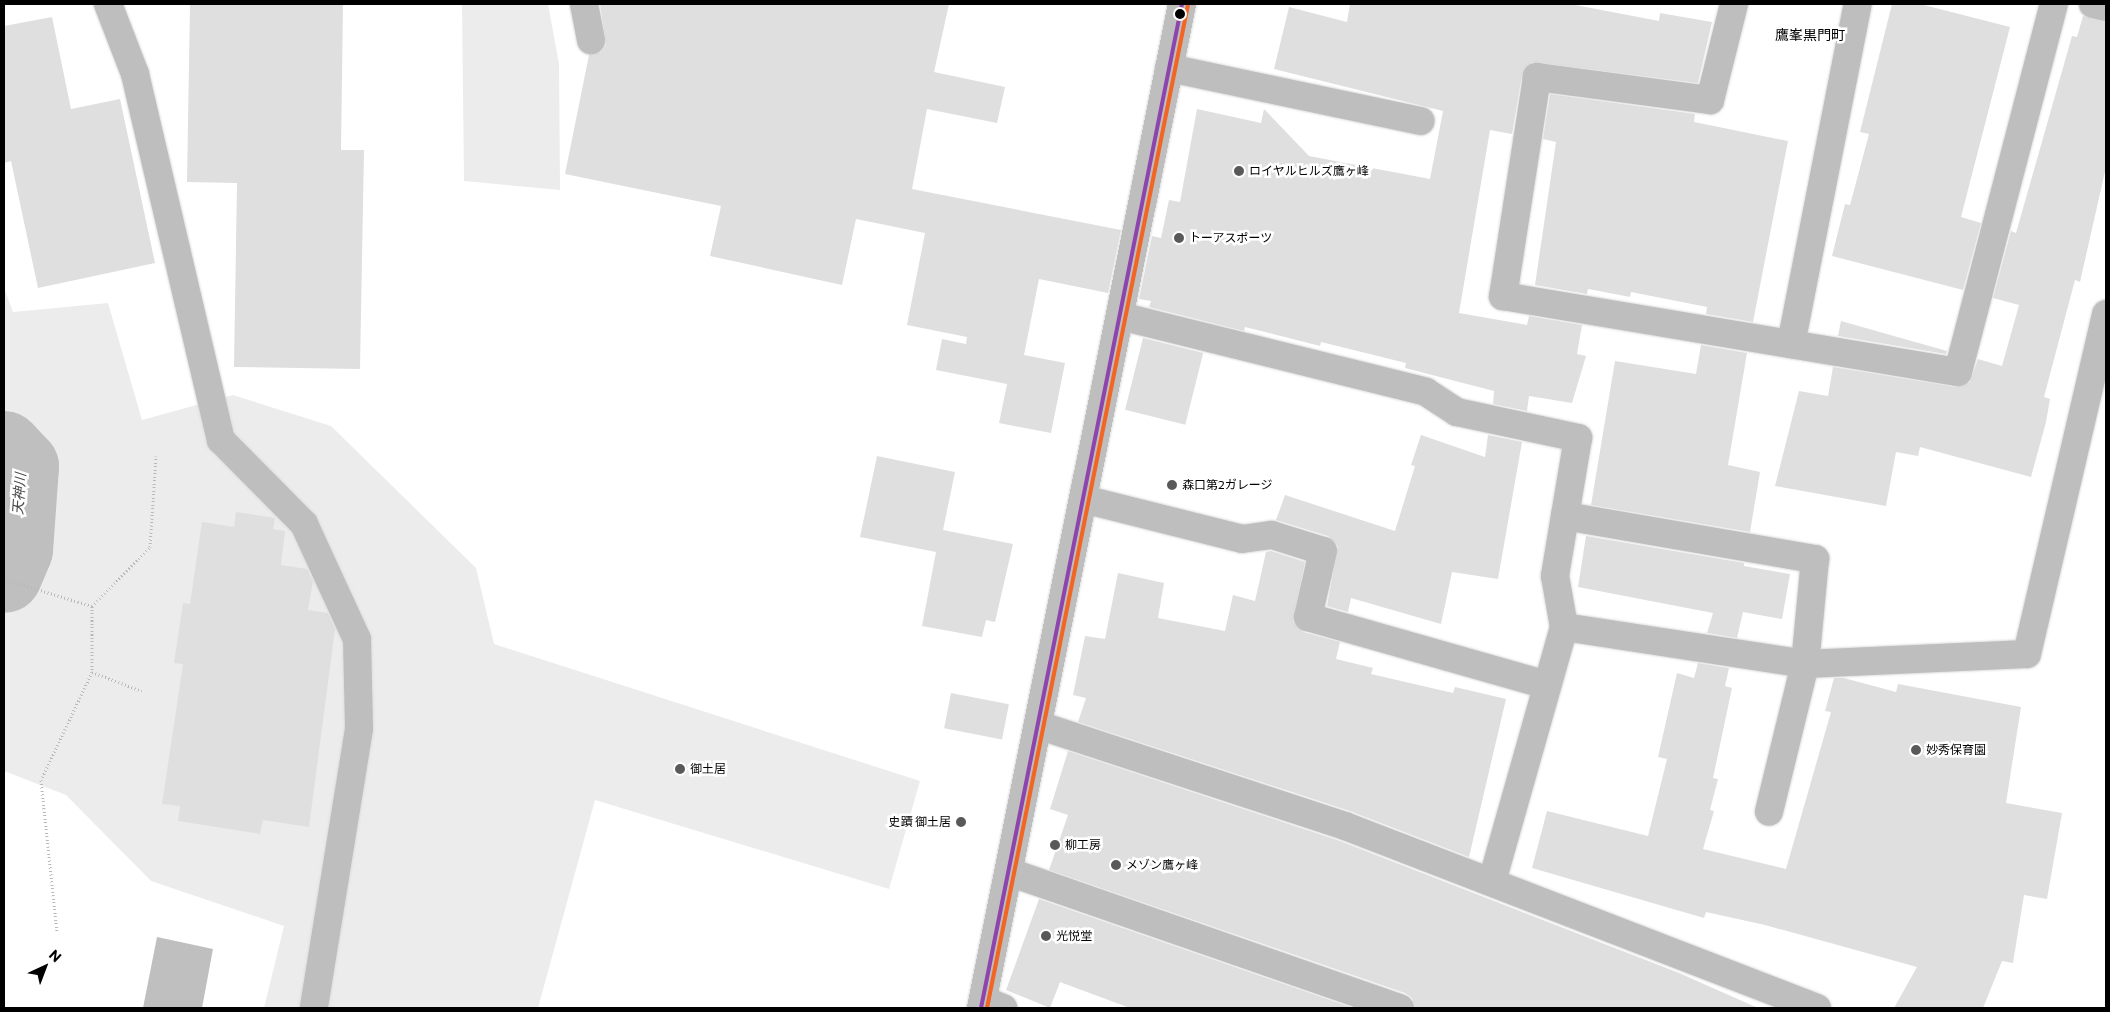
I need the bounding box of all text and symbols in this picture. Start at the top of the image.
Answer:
unlabelled marker [1175,9,1185,19]
district label: 鷹峯黒門町 [1775,27,1845,43]
place label: ロイヤルヒルズ鷹ヶ峰 [1249,164,1369,178]
marker: ロイヤルヒルズ鷹ヶ峰 [1233,165,1245,177]
place label: トーアスポーツ [1189,231,1273,245]
marker: トーアスポーツ [1173,232,1185,244]
water label: 天神川 [9,472,29,516]
place label: 森口第2ガレージ [1182,478,1273,492]
marker: 森口第2ガレージ [1166,479,1178,491]
place label: 妙秀保育園 [1926,743,1986,757]
marker: 妙秀保育園 [1910,744,1922,756]
place label: 御土居 [690,762,726,776]
marker: 御土居 [674,763,686,775]
place label: 史蹟 御土居 [889,815,951,829]
marker: 史蹟 御土居 [955,816,967,828]
place label: 柳工房 [1065,838,1101,852]
marker: 柳工房 [1049,839,1061,851]
place label: メゾン鷹ヶ峰 [1126,858,1198,872]
marker: メゾン鷹ヶ峰 [1110,859,1122,871]
place label: 光悦堂 [1056,929,1092,943]
marker: 光悦堂 [1040,930,1052,942]
north arrow [20,942,70,992]
text: N [46,946,65,965]

